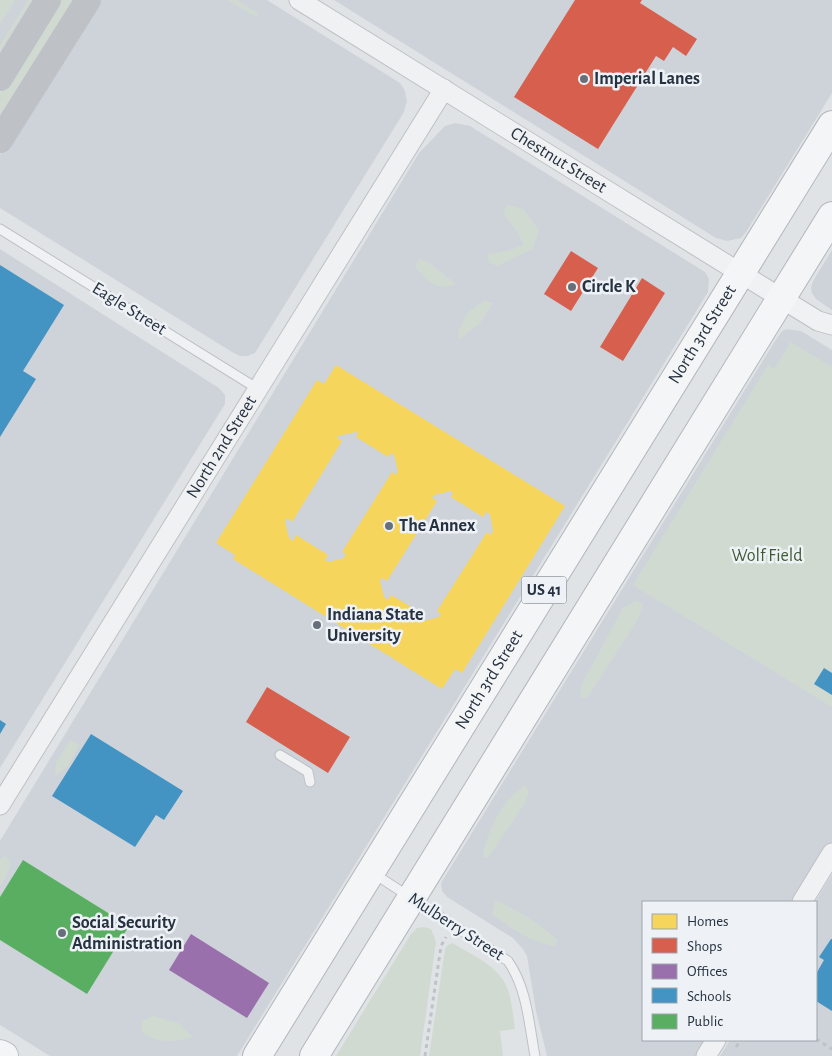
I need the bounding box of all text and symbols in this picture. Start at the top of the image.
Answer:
place label: Imperial Lanes [594,70,700,88]
marker: Imperial Lanes [578,73,590,85]
street label: Chestnut Street [507,124,610,197]
place label: Circle K [582,278,636,296]
street label: Eagle Street [89,279,169,339]
marker: Circle K [566,281,578,293]
street label: North 3rd Street [665,282,740,387]
street label: North 2nd Street [183,393,260,502]
place label: The Annex [399,517,476,535]
marker: The Annex [383,520,395,532]
park label: Wolf Field [731,547,803,565]
road number: US 41 [522,576,566,604]
place label: Indiana State University [327,606,424,645]
marker: Indiana State University [311,619,323,631]
street label: North 3rd Street [452,627,527,733]
street label: Mulberry Street [405,890,507,965]
legend [642,901,817,1041]
place label: Social Security Administration [72,914,182,953]
text: Homes [687,914,729,929]
marker: Social Security Administration [56,927,68,939]
text: Shops [687,939,722,954]
text: Offices [687,964,728,979]
text: Schools [687,989,731,1004]
text: Public [687,1014,723,1029]

